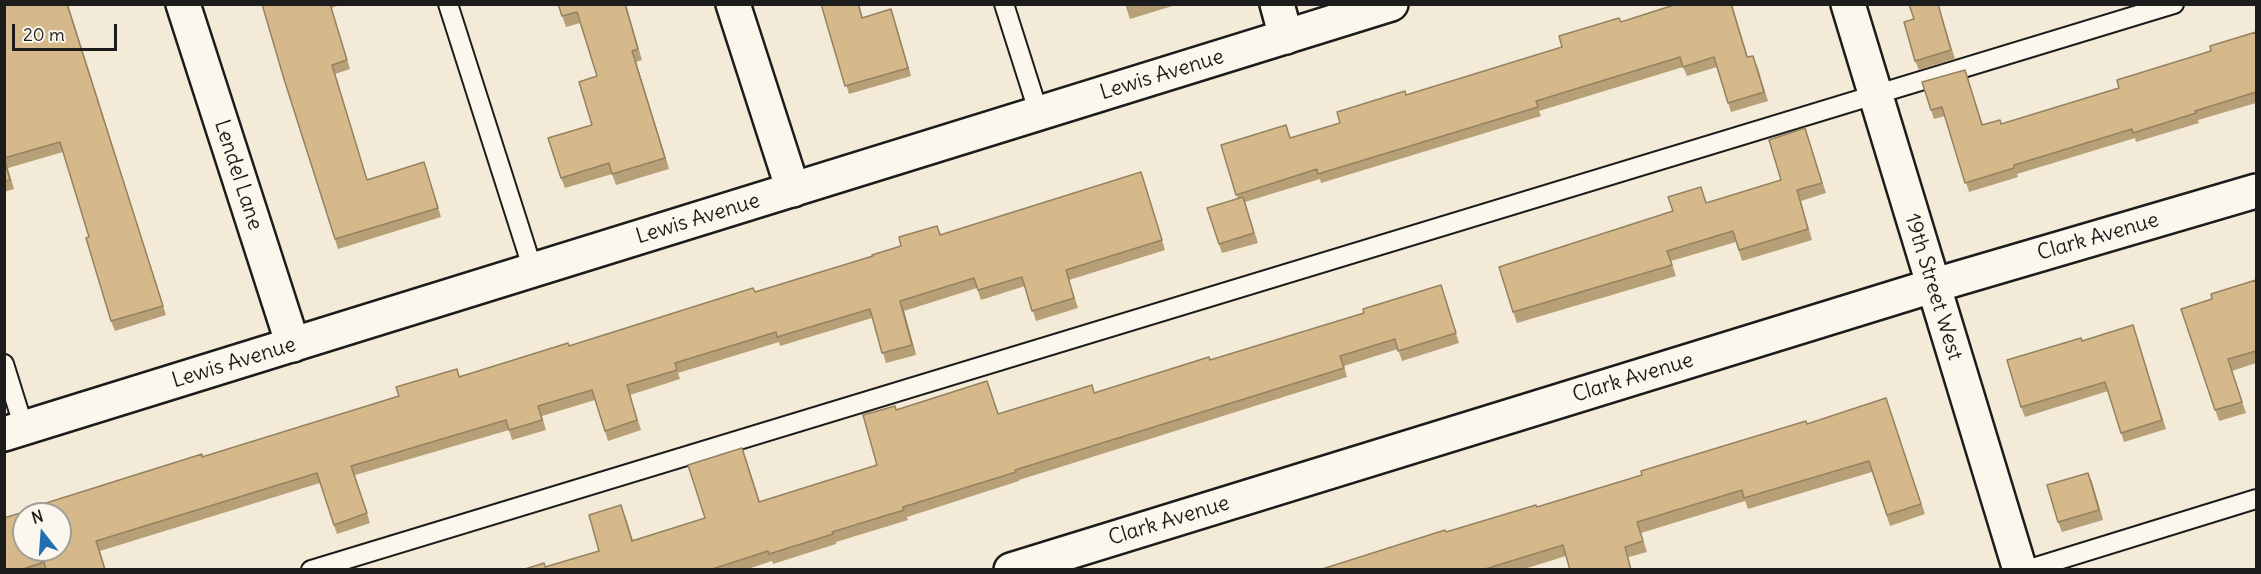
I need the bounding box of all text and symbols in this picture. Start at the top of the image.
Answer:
scale bar [15,12,120,50]
text: 20 m [23,23,65,46]
street label: Lewis Avenue [1097,44,1227,106]
street label: Lendel Lane [208,117,268,233]
street label: Lewis Avenue [633,188,763,250]
street label: Clark Avenue [2034,208,2162,266]
street label: 19th Street West [1899,211,1967,363]
street label: Lewis Avenue [169,332,299,394]
street label: Clark Avenue [1569,348,1697,408]
street label: Clark Avenue [1105,491,1233,551]
north arrow [12,502,72,562]
text: N [29,506,46,528]

